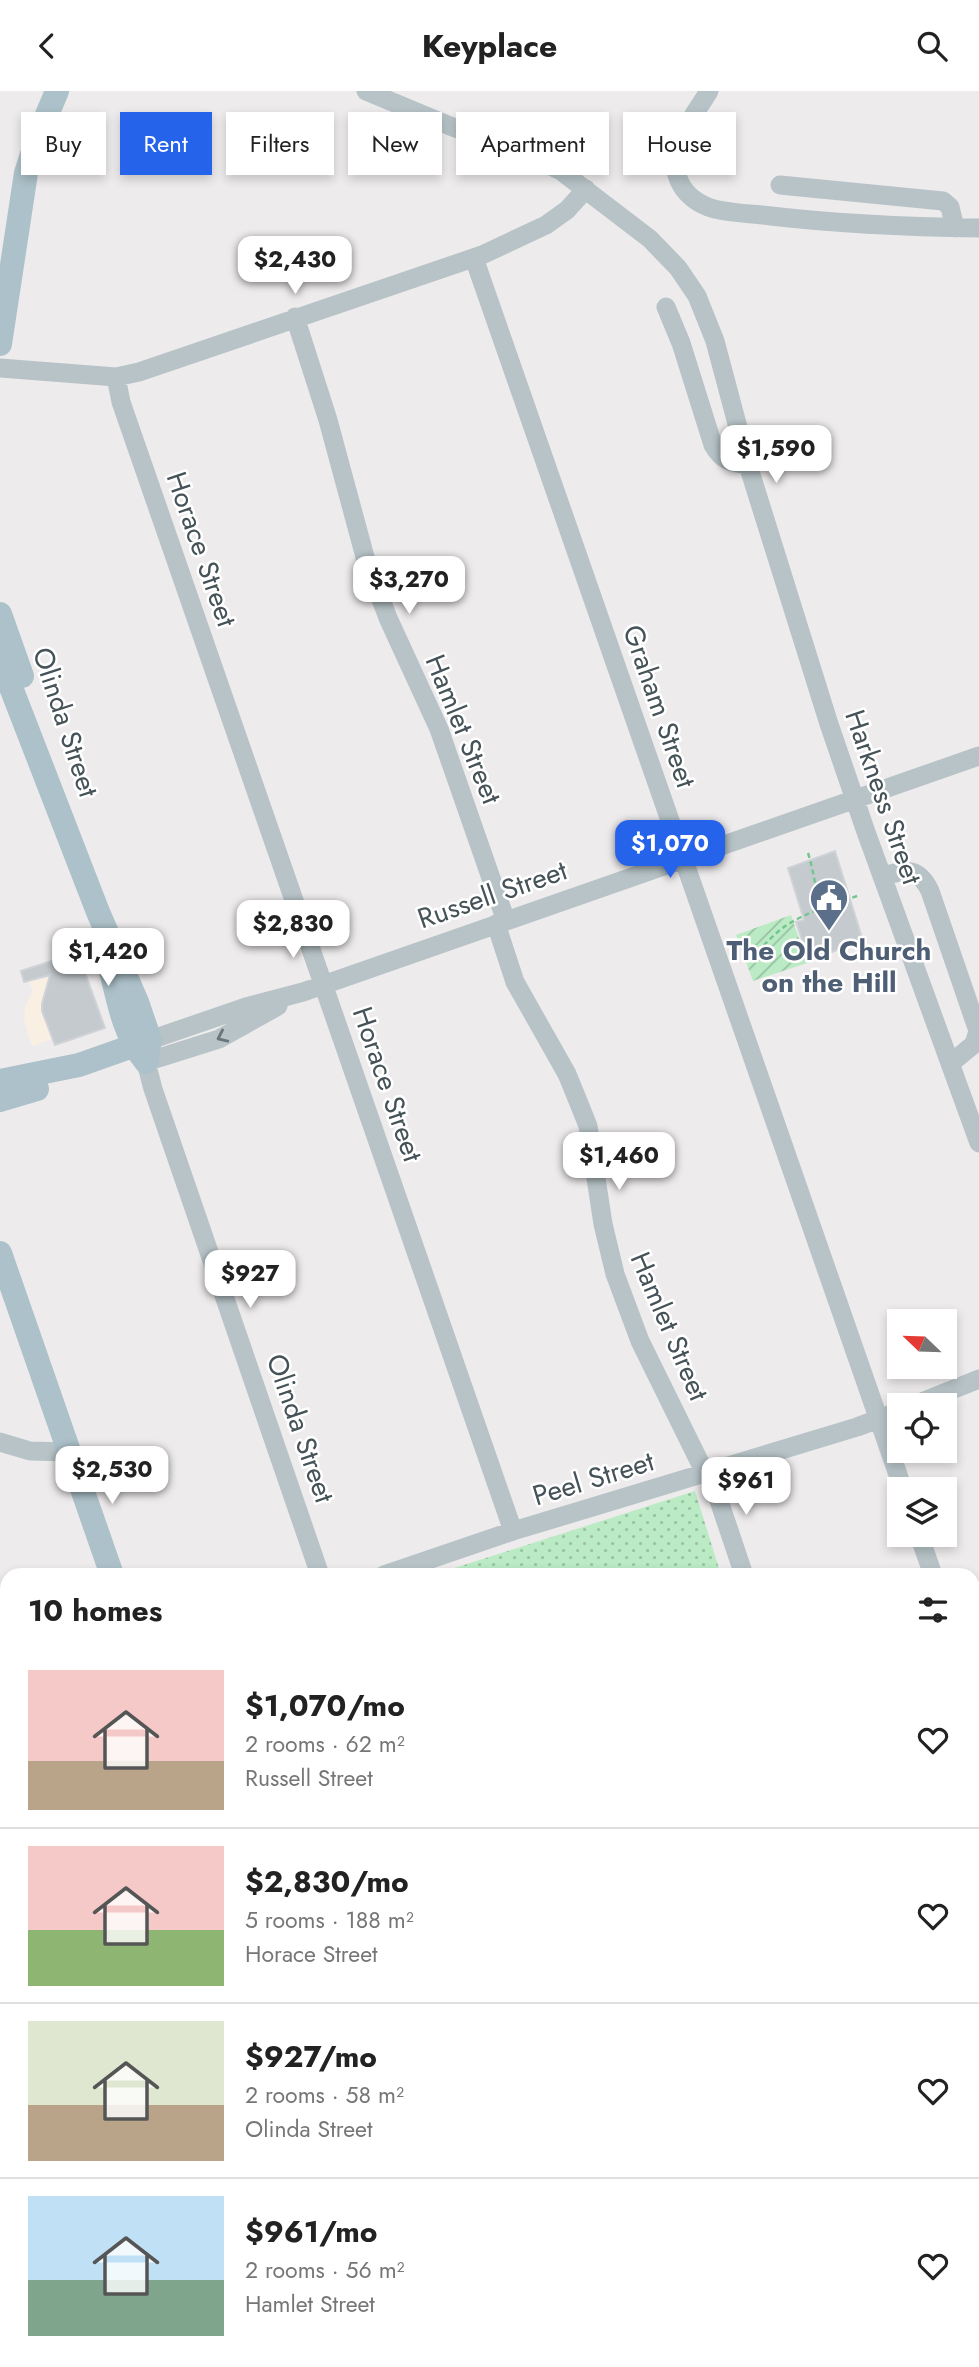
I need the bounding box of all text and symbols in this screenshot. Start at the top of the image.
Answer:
text: Keyplace [422,23,557,69]
icon: back [28,27,66,65]
icon: search [913,27,951,65]
chip: Buy [21,112,106,175]
chip: Rent [120,112,212,175]
chip: Filters [226,112,334,175]
chip: New [348,112,442,175]
chip: Apartment [456,112,609,175]
chip: House [623,112,736,175]
pin: $2,430 [238,237,352,296]
text: $2,430 [254,242,336,276]
pin: $1,590 [719,425,833,485]
text: $1,590 [737,431,815,465]
street label: Horace Street [156,466,247,632]
pin: $3,270 [352,557,466,616]
text: $3,270 [369,562,449,596]
street label: Graham Street [612,619,707,793]
street label: Olinda Street [22,642,109,803]
street label: Hamlet Street [415,648,512,810]
street label: Harkness Street [834,704,933,890]
pin: $1,070 [613,821,727,880]
text: $1,070 [631,826,709,860]
street label: Russell Street [412,850,573,939]
public building icon: The Old Church on the Hill [808,877,850,932]
pin: $2,830 [236,901,350,960]
text: $2,830 [253,906,333,940]
pin: $1,420 [51,929,165,988]
place label: The Old Church on the Hill [727,930,931,1003]
text: $1,420 [68,934,148,968]
street label: Horace Street [342,1001,433,1167]
one-way arrow [217,1029,229,1043]
pin: $1,460 [562,1133,676,1192]
text: $1,460 [579,1138,659,1172]
street label: Hamlet Street [620,1245,719,1407]
pin: $927 [209,1251,291,1310]
text: $927 [221,1256,279,1290]
north arrow [887,1309,957,1379]
map controls [887,1309,957,1547]
street label: Olinda Street [256,1348,345,1508]
button: locate [887,1393,957,1463]
street label: Peel Street [527,1441,659,1516]
pin: $2,530 [55,1447,169,1506]
text: $2,530 [71,1452,153,1486]
pin: $961 [705,1457,787,1517]
text: $961 [718,1463,774,1497]
button: layers [887,1477,957,1547]
text: 10 homes [28,1589,162,1632]
icon: filters [914,1591,952,1629]
text: $1,070/mo [245,1684,405,1727]
icon: home [84,1698,168,1782]
icon: heart [914,1721,952,1759]
text: 2 rooms · 62 m² [245,1727,405,1761]
text: Russell Street [245,1761,373,1795]
text: $2,830/mo [245,1860,409,1903]
icon: home [84,1874,168,1958]
icon: heart [914,1897,952,1935]
text: 5 rooms · 188 m² [245,1903,414,1937]
text: Horace Street [245,1937,378,1971]
text: $927/mo [245,2035,377,2078]
icon: home [84,2049,168,2133]
icon: heart [914,2072,952,2110]
text: 2 rooms · 58 m² [245,2078,404,2112]
text: Olinda Street [245,2112,372,2146]
text: $961/mo [245,2210,378,2253]
icon: home [84,2224,168,2308]
icon: heart [914,2247,952,2285]
text: 2 rooms · 56 m² [245,2253,405,2287]
text: Hamlet Street [245,2287,375,2321]

